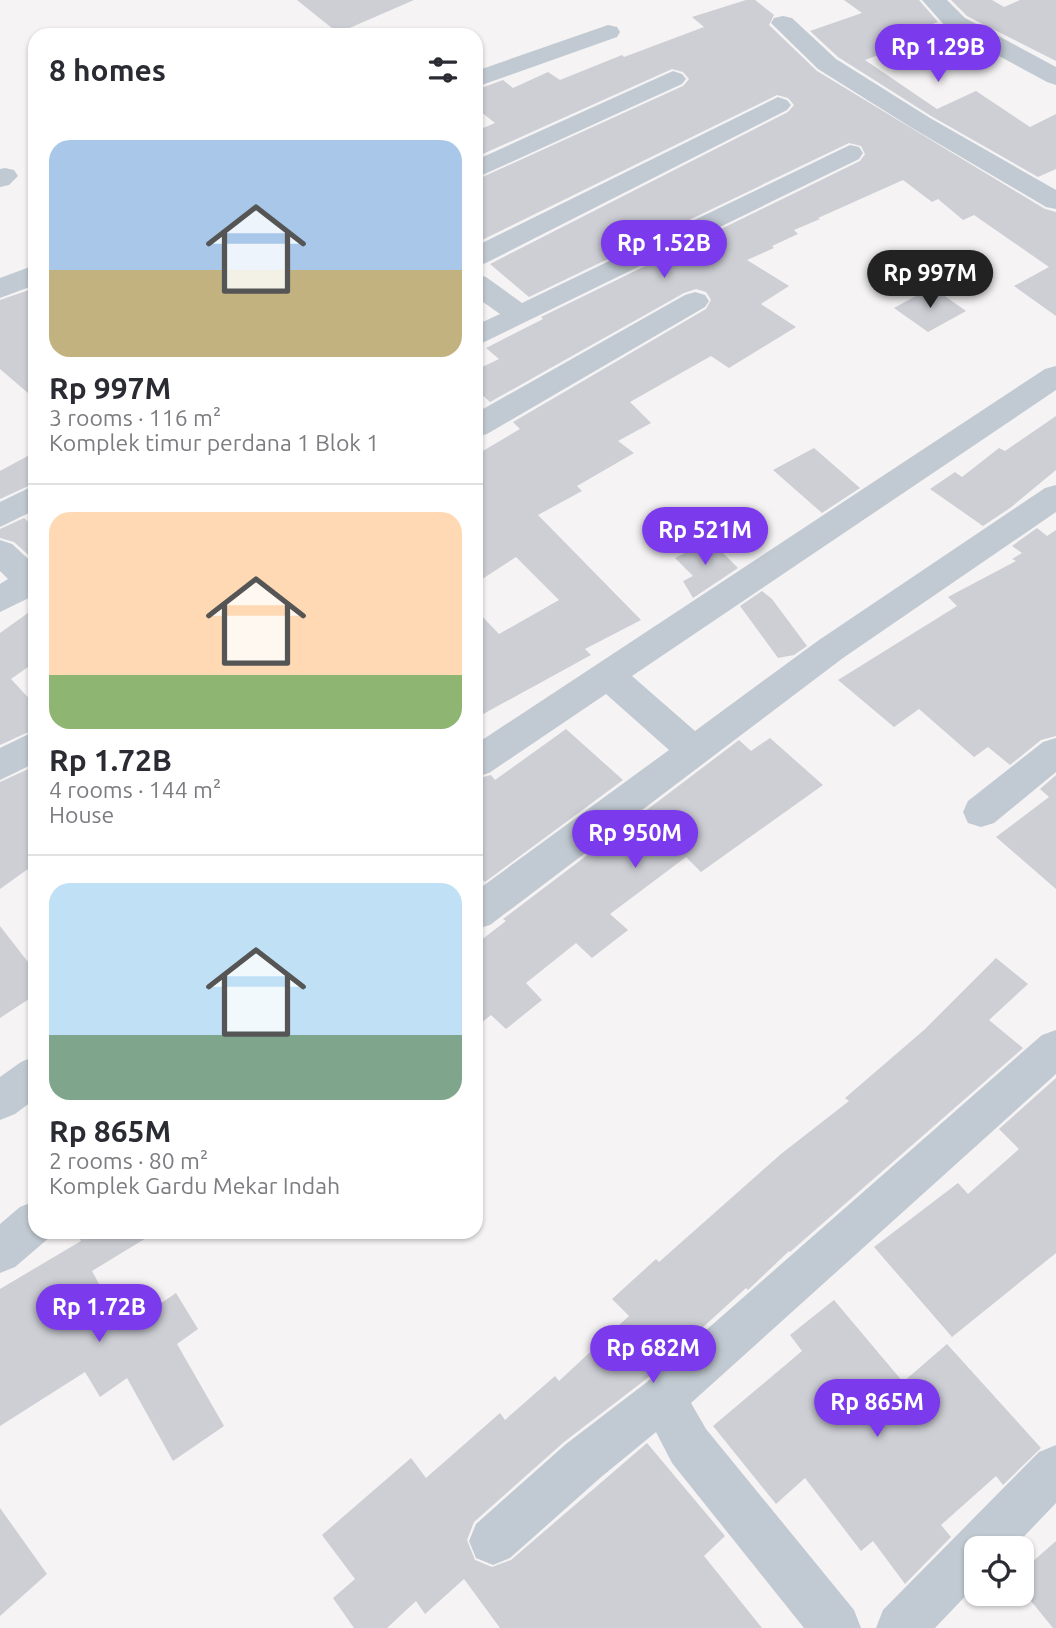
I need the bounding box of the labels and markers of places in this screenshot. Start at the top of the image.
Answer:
pin: Rp 1.29B [866,24,1010,84]
pin: Rp 1.52B [592,220,736,280]
pin: Rp 997M [865,250,995,310]
pin: Rp 521M [640,508,770,567]
pin: Rp 950M [570,810,700,870]
pin: Rp 1.72B [27,1284,171,1344]
pin: Rp 682M [588,1326,718,1385]
pin: Rp 865M [812,1380,942,1439]

